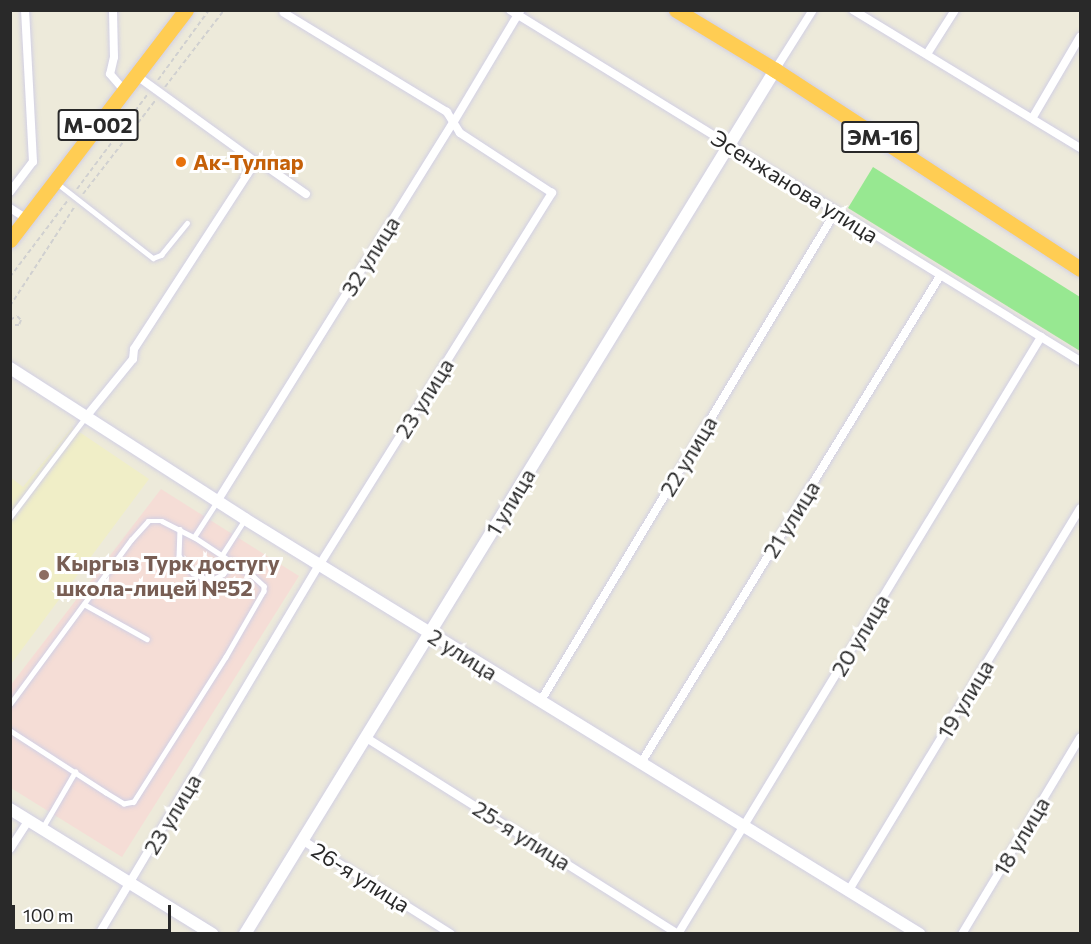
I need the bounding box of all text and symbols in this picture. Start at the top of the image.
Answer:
road number: M-002 [57,107,138,143]
road number: ЭМ-16 [841,119,919,155]
street label: Эсенжанова улица [707,124,883,248]
place label: Ак-Тулпар [193,149,304,175]
marker: Ак-Тулпар [174,155,188,169]
street label: 32 улица [335,211,405,301]
street label: 23 улица [389,353,459,443]
street label: 22 улица [654,411,722,501]
street label: 1 улица [480,464,540,540]
street label: 21 улица [757,476,825,562]
place label: Кыргыз Турк достугу школа-лицей №52 [56,549,280,600]
marker: Кыргыз Турк достугу школа-лицей №52 [37,568,51,582]
street label: 20 улица [825,589,895,681]
street label: 2 улица [424,623,502,685]
street label: 19 улица [931,655,999,743]
street label: 23 улица [138,769,206,859]
street label: 18 улица [987,792,1055,880]
street label: 25-я улица [468,795,576,875]
street label: 26-я улица [307,836,415,918]
scale bar [15,893,174,931]
text: 100 m [23,904,73,926]

